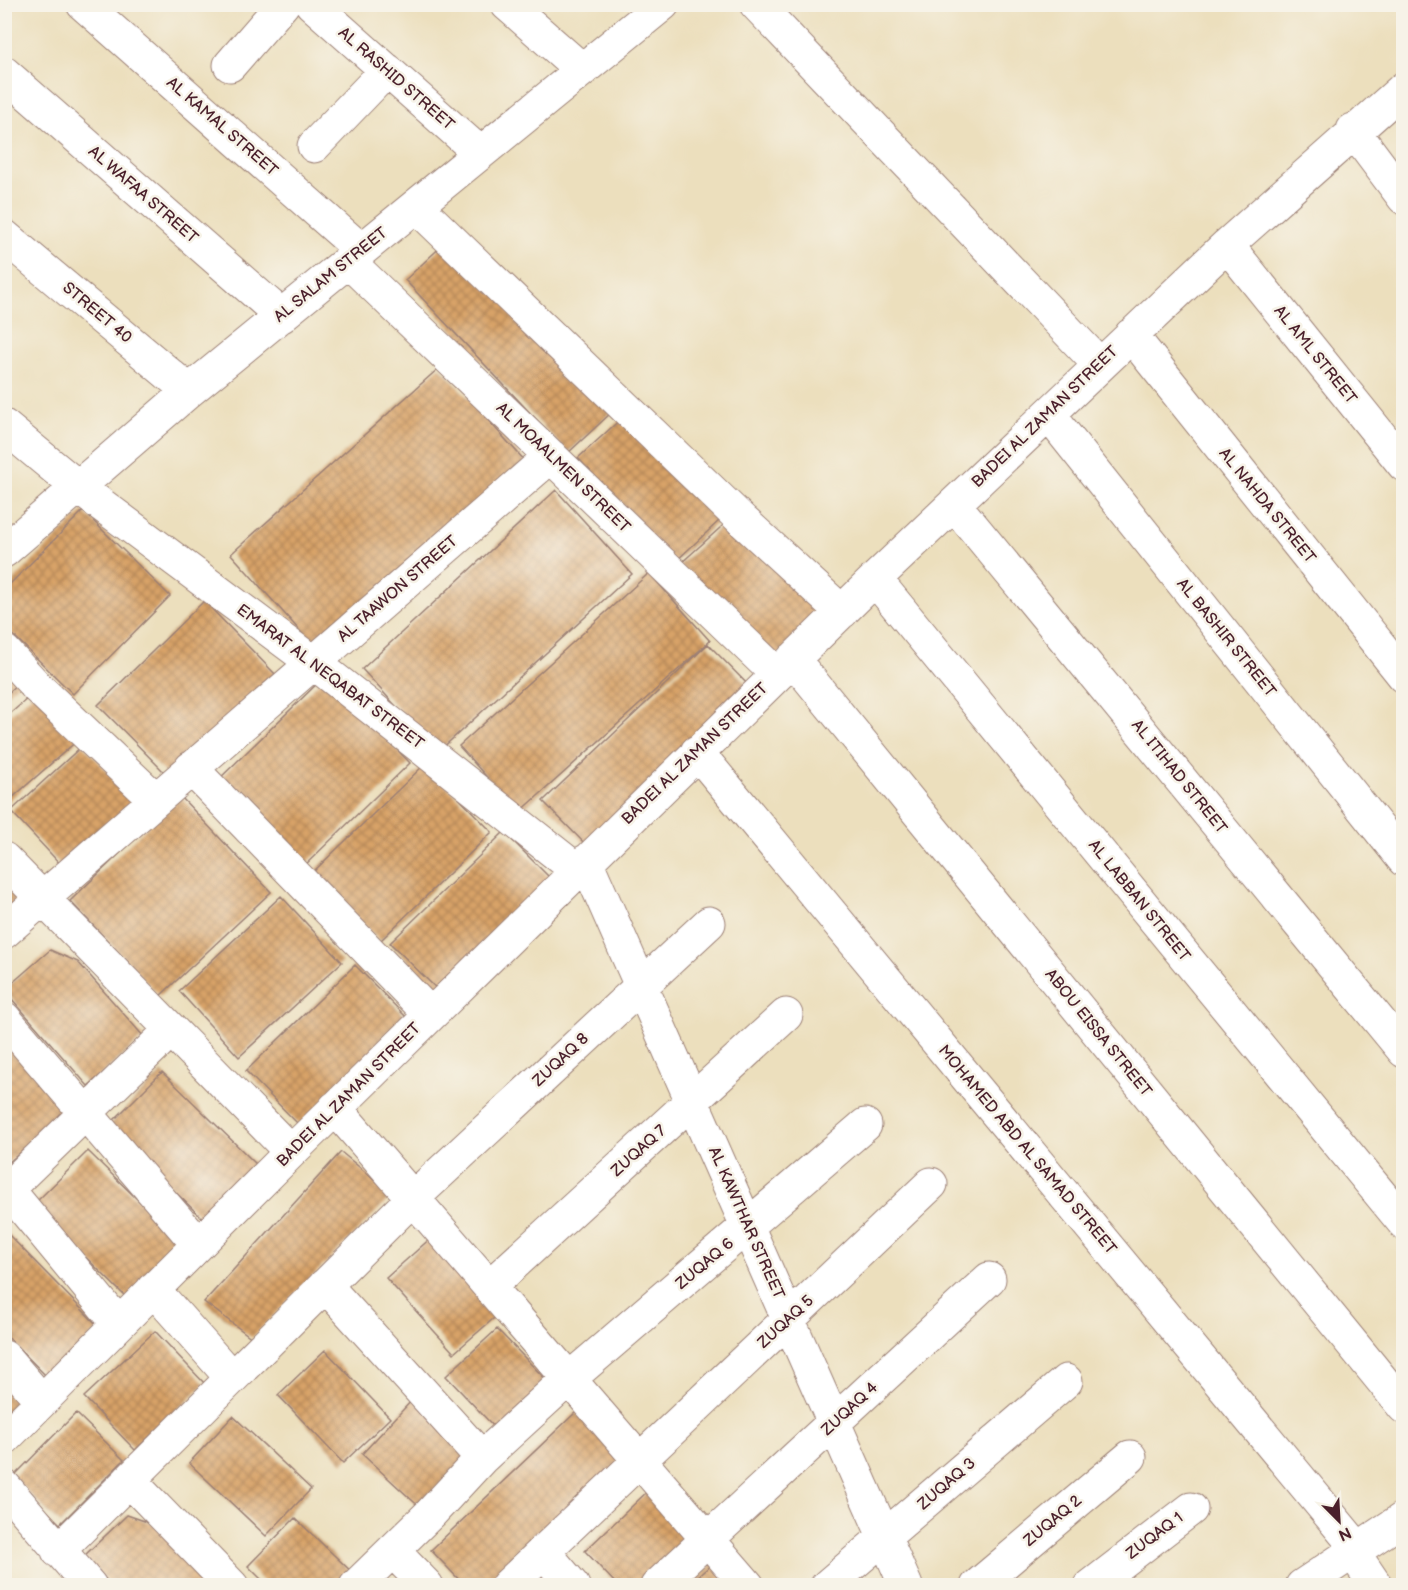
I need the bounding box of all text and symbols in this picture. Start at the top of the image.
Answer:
street label: AL RASHID STREET [334,23,458,135]
street label: AL KAMAL STREET [162,73,282,181]
street label: AL WAFAA STREET [84,142,202,248]
street label: AL SALAM STREET [270,223,392,327]
street label: STREET 40 [58,279,136,347]
street label: AL AML STREET [1269,302,1361,408]
street label: BADEI AL ZAMAN STREET [968,342,1122,492]
street label: AL MOAALMEN STREET [492,399,634,537]
street label: AL NAHDA STREET [1215,445,1320,568]
street label: AL TAAWON STREET [334,532,462,646]
street label: AL BASHIR STREET [1172,575,1280,701]
street label: EMARAT AL NEQABAT STREET [233,600,428,754]
street label: BADEI AL ZAMAN STREET [618,679,772,829]
street label: AL ITIHAD STREET [1127,716,1231,838]
street label: AL LABBAN STREET [1084,836,1194,966]
street label: ABOU EISSA STREET [1041,965,1156,1101]
street label: BADEI AL ZAMAN STREET [273,1019,425,1171]
street label: ZUQAQ 8 [528,1029,593,1091]
street label: MOHAMED ABD AL SAMAD STREET [934,1042,1120,1259]
street label: ZUQAQ 7 [607,1121,671,1181]
street label: AL KAWTHAR STREET [704,1144,788,1302]
street label: ZUQAQ 6 [671,1234,738,1294]
street label: ZUQAQ 5 [753,1291,818,1353]
street label: ZUQAQ 4 [817,1378,882,1440]
street label: ZUQAQ 3 [914,1454,980,1515]
street label: ZUQAQ 2 [1020,1491,1086,1551]
north arrow [1309,1491,1369,1551]
street label: ZUQAQ 1 [1122,1508,1187,1564]
text: N [1335,1522,1354,1544]

